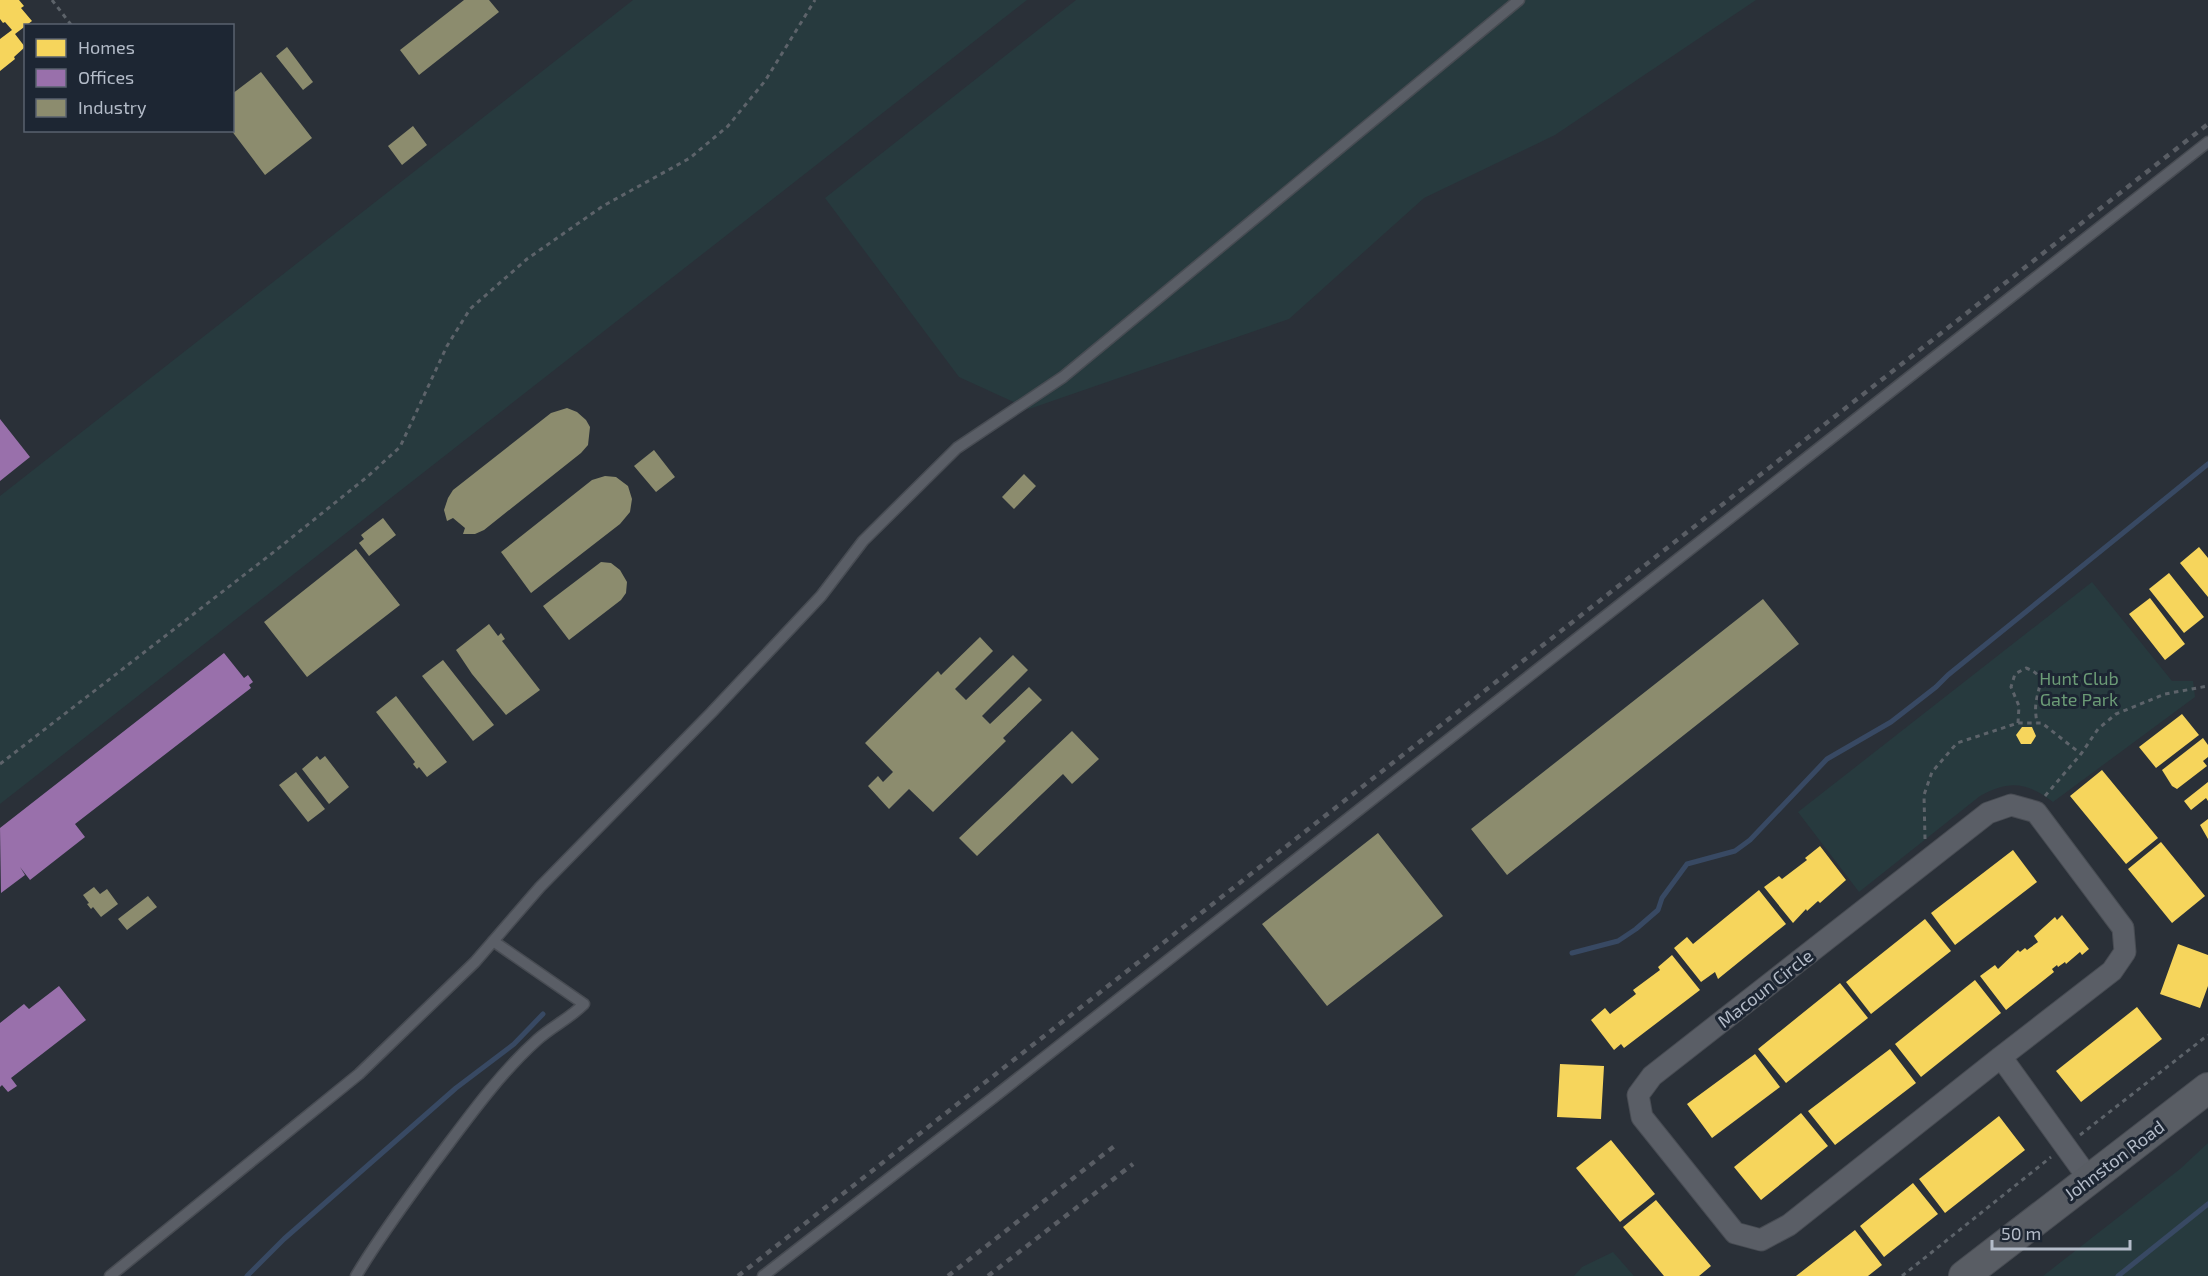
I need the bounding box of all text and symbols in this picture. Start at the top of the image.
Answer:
legend [24,24,234,132]
text: Homes [78,36,135,58]
text: Offices [78,66,134,88]
text: Industry [78,96,147,118]
park label: Hunt Club Gate Park [2039,667,2119,710]
street label: Macoun Circle [1713,944,1817,1032]
street label: Johnston Road [2060,1115,2168,1205]
scale bar [1992,1213,2130,1251]
text: 50 m [2001,1222,2041,1244]

